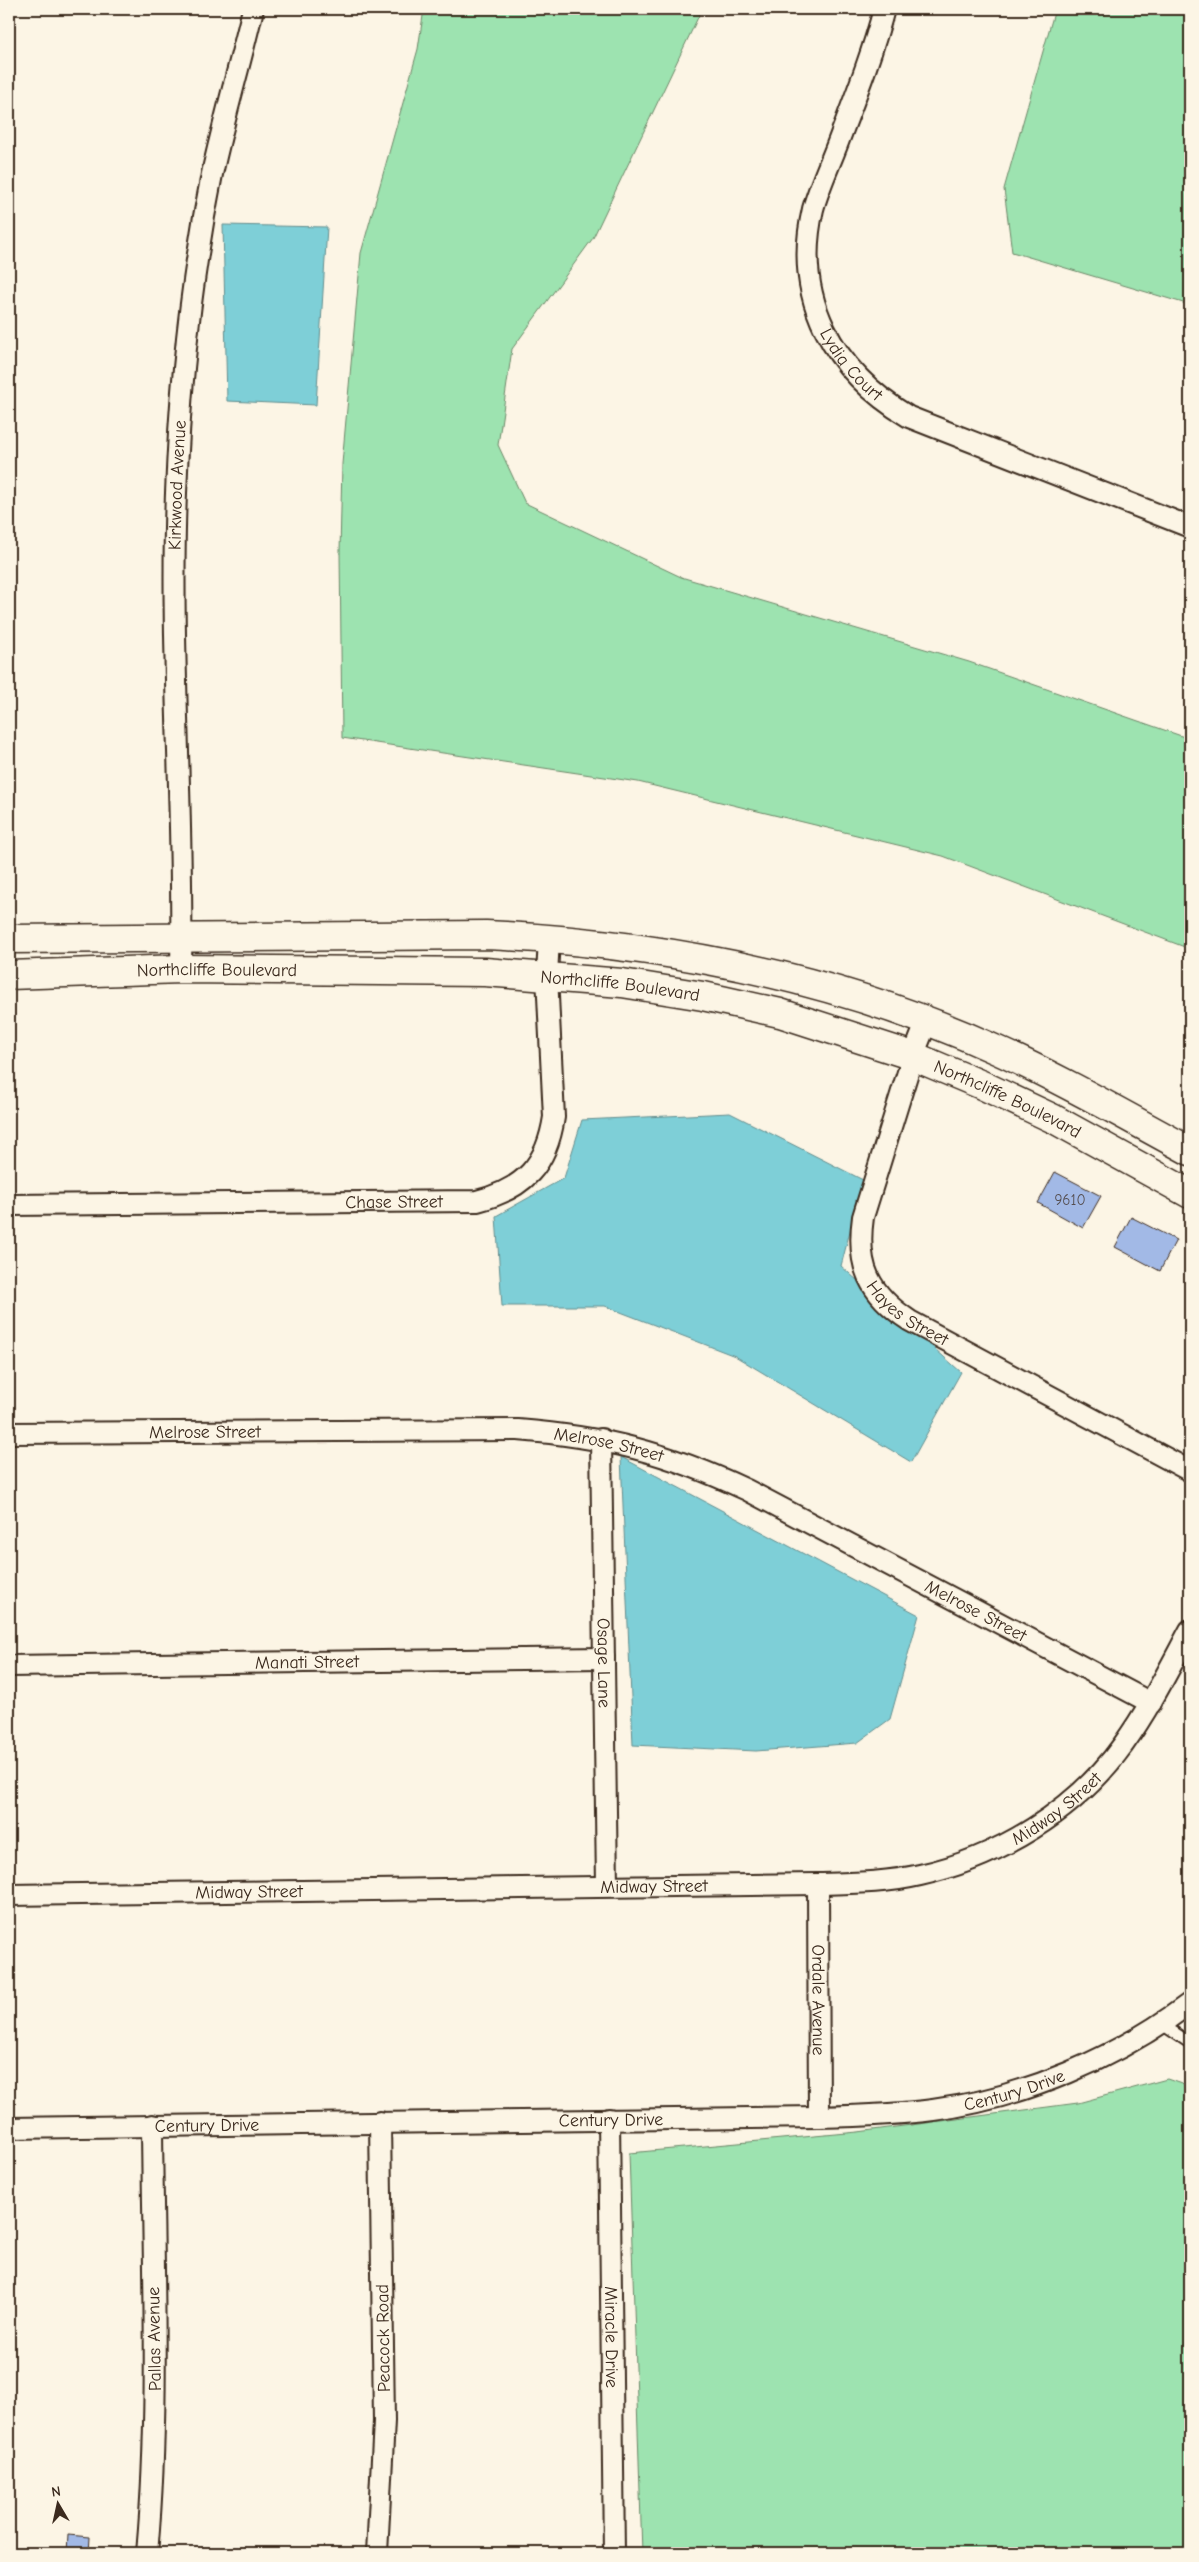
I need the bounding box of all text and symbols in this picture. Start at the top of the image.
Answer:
street label: Lydia Court [815,325,887,406]
street label: Kirkwood Avenue [165,420,191,550]
street label: Northcliffe Boulevard [136,959,297,982]
street label: Northcliffe Boulevard [540,966,701,1006]
street label: Northcliffe Boulevard [930,1056,1085,1143]
street label: Chase Street [345,1191,444,1213]
house number: 9610 [1054,1191,1086,1209]
street label: Hayes Street [862,1277,953,1351]
street label: Melrose Street [149,1422,262,1443]
street label: Melrose Street [553,1424,667,1467]
street label: Melrose Street [921,1576,1031,1647]
street label: Osage Lane [592,1618,615,1708]
street label: Manati Street [255,1651,360,1674]
street label: Midway Street [1008,1768,1107,1850]
street label: Midway Street [600,1875,709,1898]
street label: Midway Street [195,1881,304,1903]
street label: Ordale Avenue [807,1945,829,2055]
street label: Century Drive [962,2065,1068,2116]
street label: Century Drive [559,2109,663,2132]
street label: Century Drive [155,2115,259,2137]
street label: Peacock Road [372,2284,395,2392]
street label: Miracle Drive [600,2286,622,2388]
street label: Pallas Avenue [143,2287,166,2391]
north arrow [32,2480,82,2530]
text: N [50,2483,62,2501]

